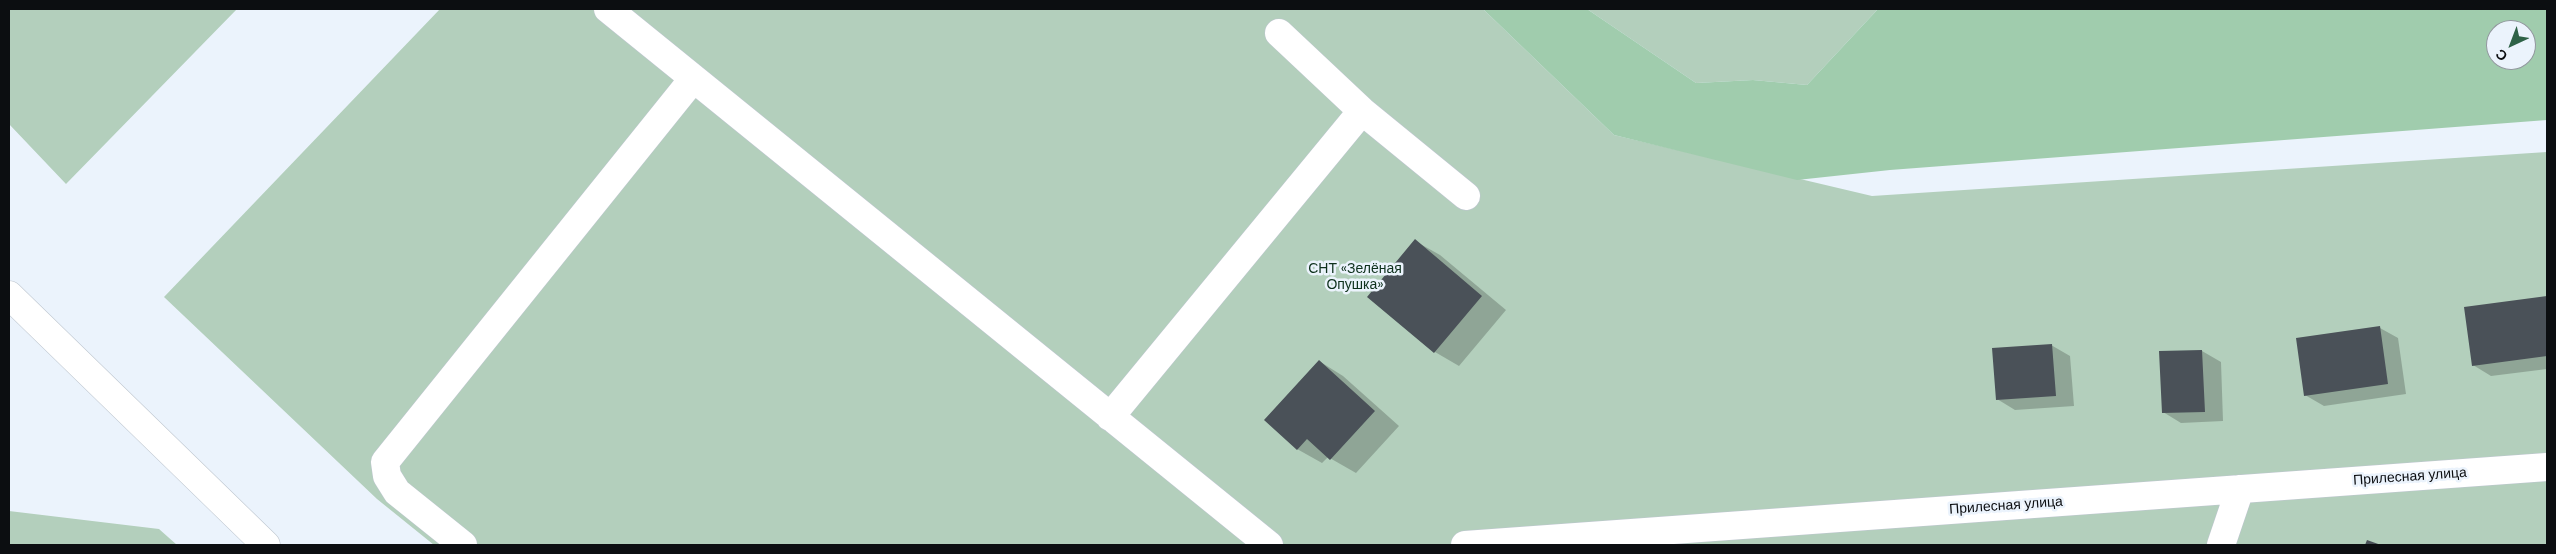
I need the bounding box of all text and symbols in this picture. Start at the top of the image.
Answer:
north arrow [2486,20,2536,70]
text: С [2492,45,2511,65]
park label: СНТ «Зелёная Опушка» [1308,261,1402,294]
street label: Прилесная улица [2353,465,2467,489]
street label: Прилесная улица [1949,494,2063,518]

